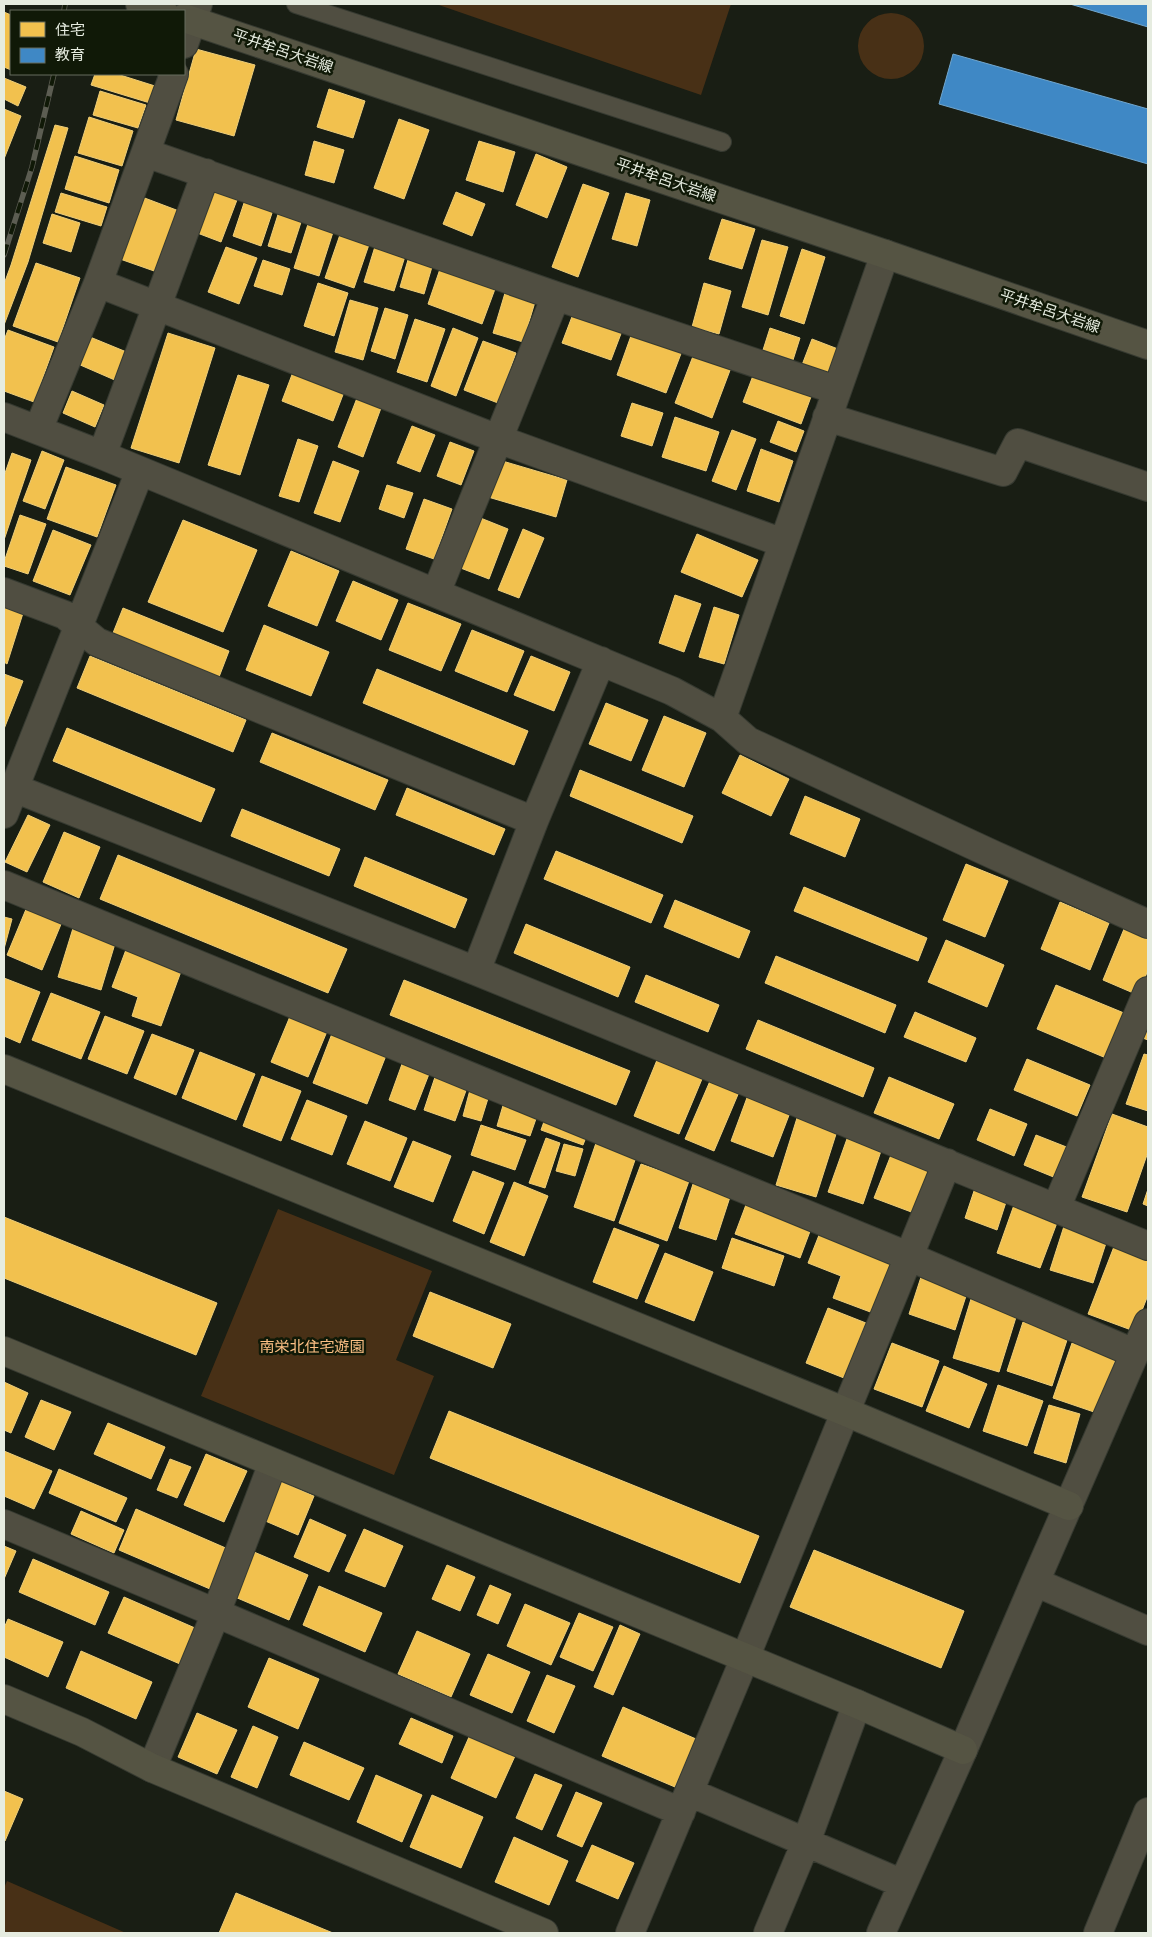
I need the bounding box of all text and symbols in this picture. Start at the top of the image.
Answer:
legend [10,10,185,75]
text: 住宅 [55,22,85,38]
street label: 平井牟呂大岩線 [231,25,336,76]
text: 教育 [55,47,85,63]
street label: 平井牟呂大岩線 [614,154,719,205]
street label: 平井牟呂大岩線 [998,285,1103,336]
park label: 南栄北住宅遊園 [259,1338,365,1355]

